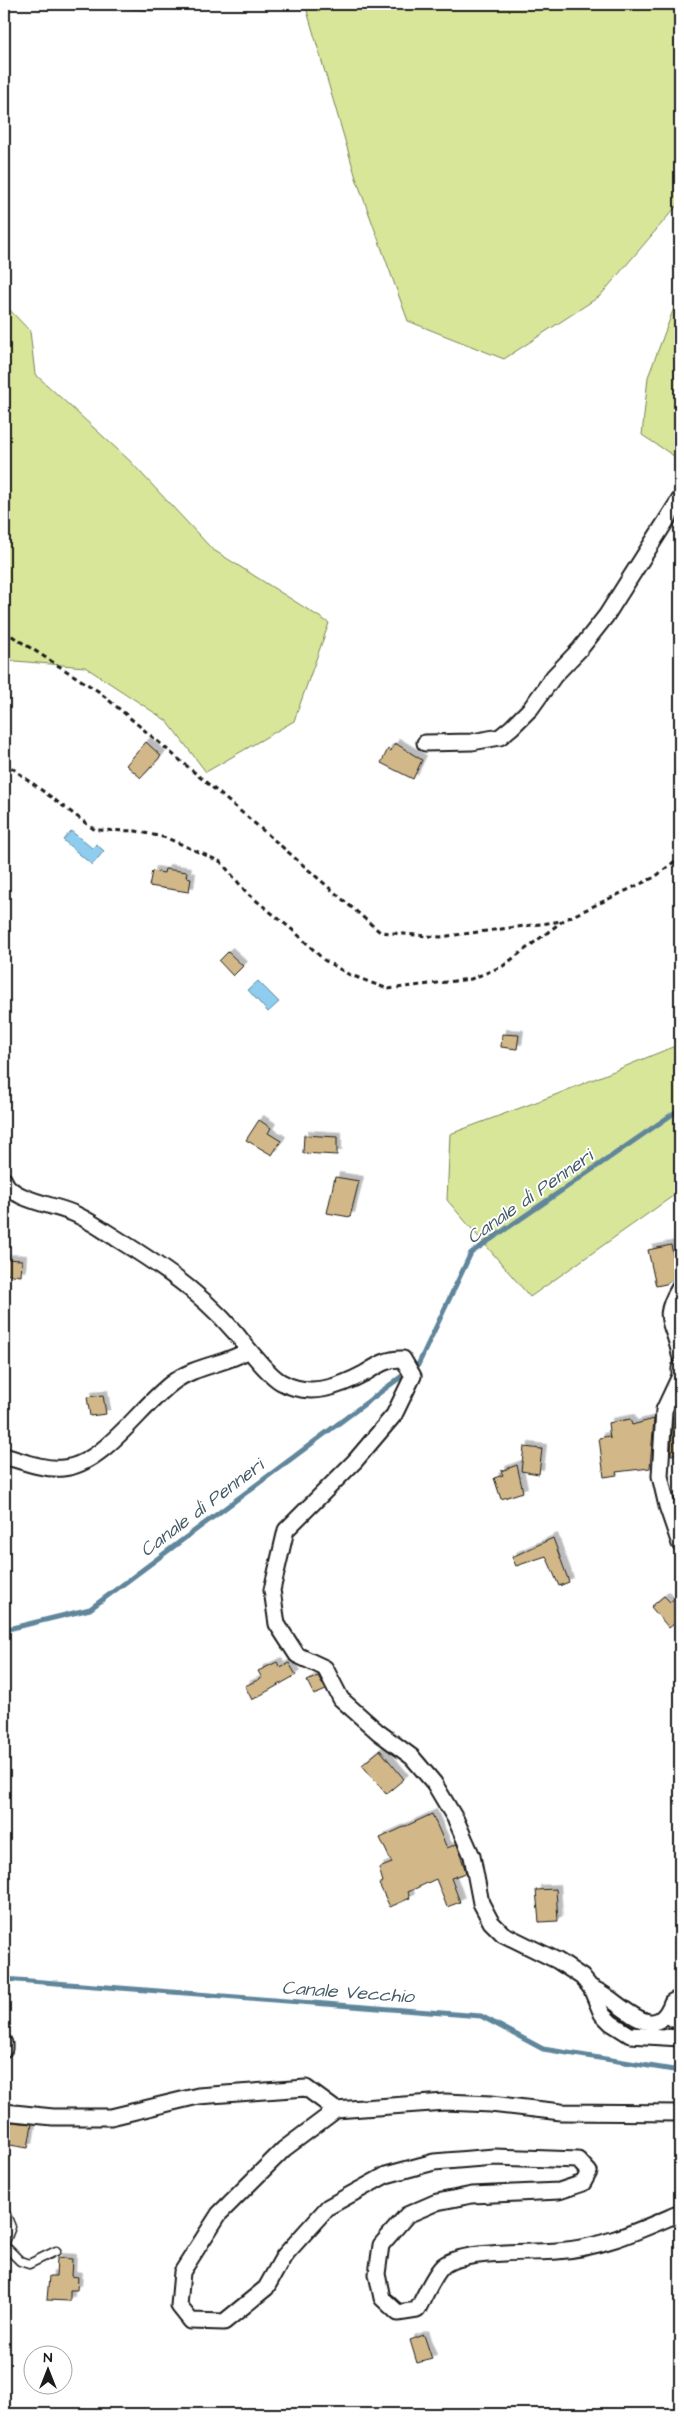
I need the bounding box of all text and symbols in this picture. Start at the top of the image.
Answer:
water label: Canale di Penneri [461,1142,600,1251]
water label: Canale di Penneri [135,1451,271,1564]
water label: Canale Vecchio [281,1974,416,2011]
north arrow [22,2346,72,2396]
text: N [44,2348,53,2368]

